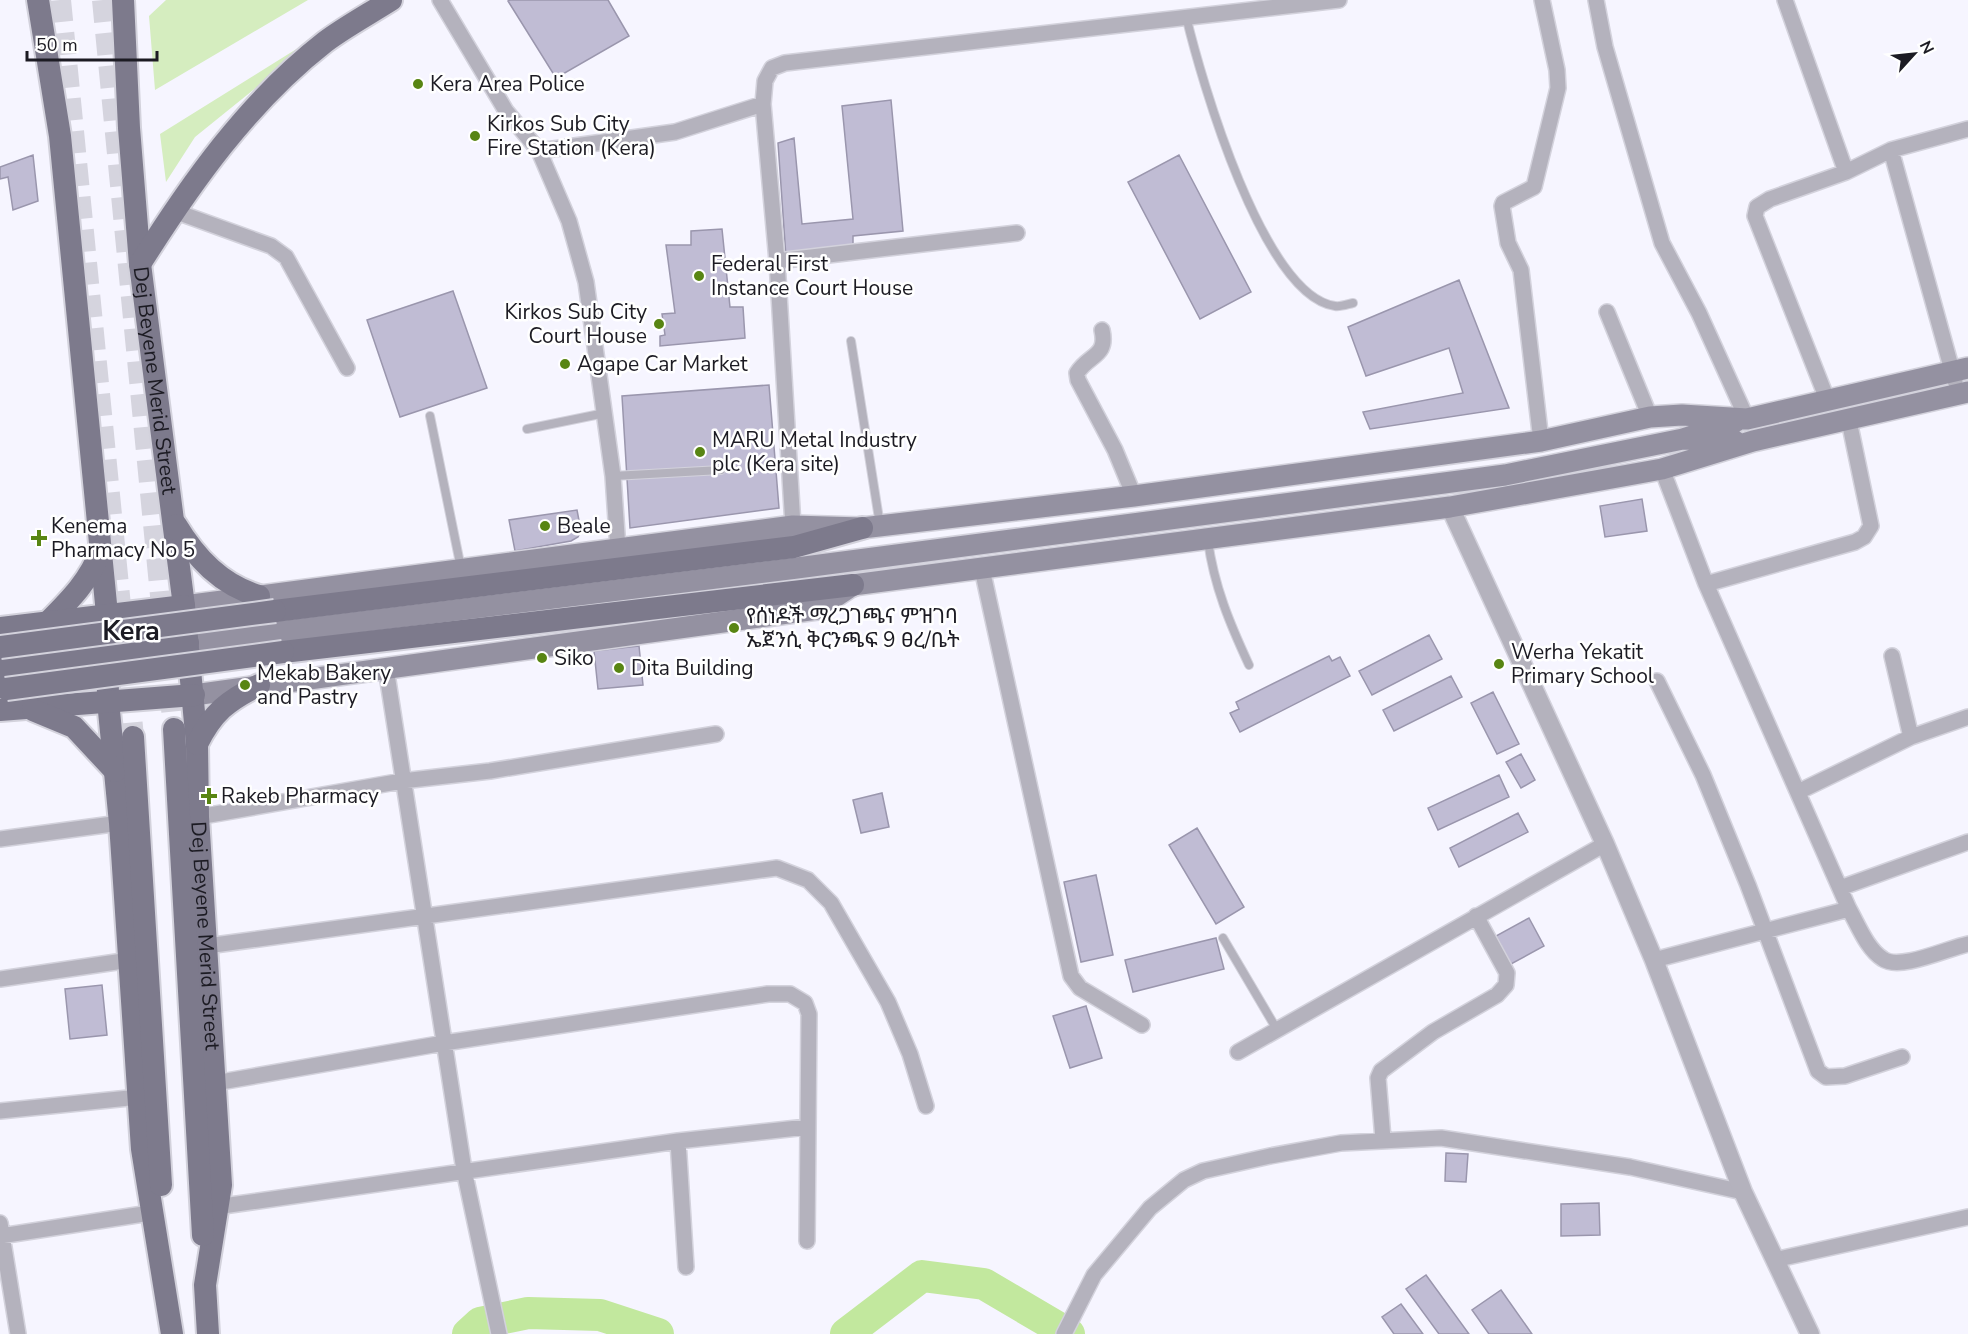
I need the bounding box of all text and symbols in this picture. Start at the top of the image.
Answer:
scale bar [27,24,158,62]
north arrow [1884,24,1944,84]
text: 50 m [36,33,78,57]
text: N [1914,37,1939,58]
place label: Kera Area Police [430,70,585,98]
marker: Kera Area Police [411,77,425,91]
place label: Kirkos Sub City Fire Station (Kera) [487,110,656,162]
marker: Kirkos Sub City Fire Station (Kera) [468,129,482,143]
place label: Federal First Instance Court House [711,250,913,302]
street label: Dej Beyene Merid Street [126,265,184,497]
marker: Federal First Instance Court House [692,269,706,283]
place label: Kirkos Sub City Court House [504,298,647,350]
marker: Kirkos Sub City Court House [652,317,666,331]
place label: Agape Car Market [577,350,748,378]
marker: Agape Car Market [558,357,572,371]
place label: MARU Metal Industry plc (Kera site) [712,426,917,478]
marker: MARU Metal Industry plc (Kera site) [693,445,707,459]
place label: Kenema Pharmacy No 5 [51,512,195,564]
place label: Beale [557,512,611,540]
marker: Beale [538,519,552,533]
marker: Kenema Pharmacy No 5 [32,531,46,545]
place label: የሰነዶች ማረጋገጫና ምዝገባ ኤጀንሲ ቅርንጫፍ 9 ፀረ/ቤት [746,602,960,654]
district label: Kera [102,613,160,650]
marker: የሰነዶች ማረጋገጫና ምዝገባ ኤጀንሲ ቅርንጫፍ 9 ፀረ/ቤት [727,621,741,635]
place label: Werha Yekatit Primary School [1511,638,1655,690]
place label: Siko [554,644,594,672]
marker: Siko [535,651,549,665]
place label: Dita Building [631,654,754,682]
marker: Werha Yekatit Primary School [1492,657,1506,671]
place label: Mekab Bakery and Pastry [257,659,391,711]
marker: Dita Building [612,661,626,675]
marker: Mekab Bakery and Pastry [238,678,252,692]
place label: Rakeb Pharmacy [221,782,379,810]
marker: Rakeb Pharmacy [202,789,216,803]
street label: Dej Beyene Merid Street [184,820,227,1052]

